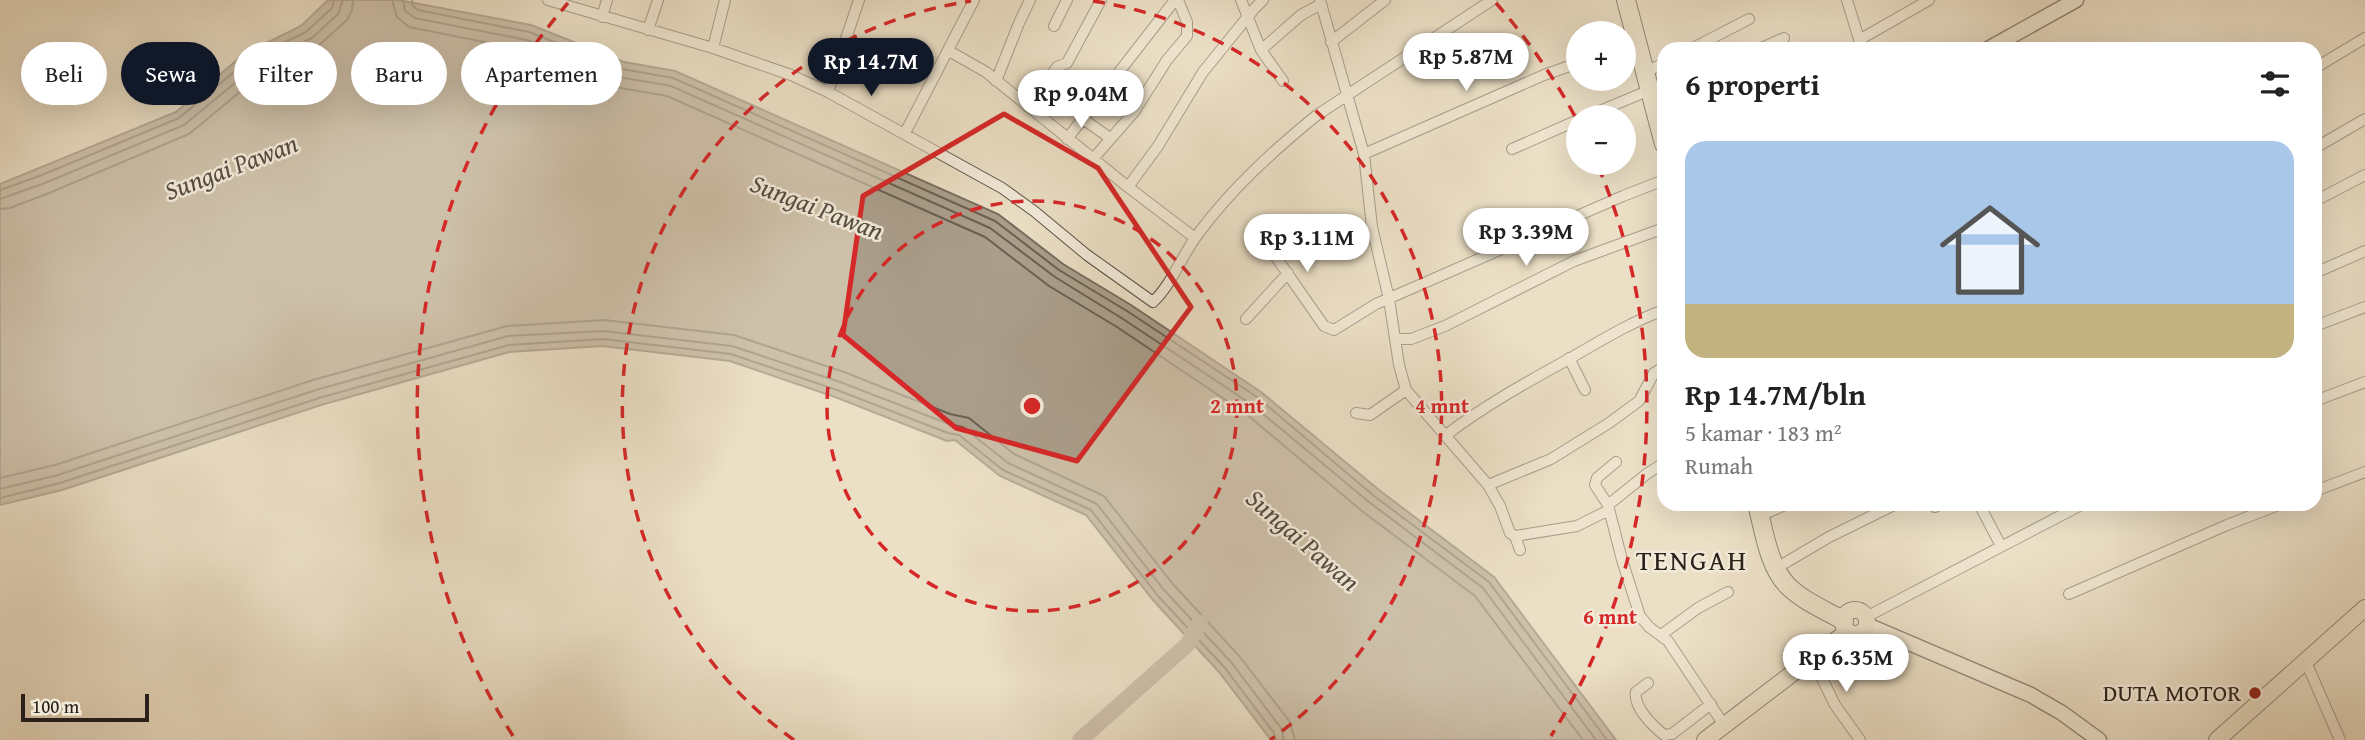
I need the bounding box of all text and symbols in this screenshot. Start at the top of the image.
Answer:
map controls [1566,21,1636,175]
button: + [1566,21,1636,91]
pin: Rp 5.87M [1394,34,1538,93]
pin: Rp 14.7M [799,38,943,98]
text: Rp 5.87M [1419,39,1513,72]
chip: Beli [21,42,107,105]
chip: Sewa [121,42,220,105]
chip: Filter [234,42,337,105]
chip: Baru [351,42,447,105]
chip: Apartemen [461,42,622,105]
text: Rp 14.7M [824,44,918,77]
text: 6 properti [1685,62,1820,106]
icon: filters [2256,65,2294,103]
pin: Rp 9.04M [1009,71,1153,130]
text: Rp 9.04M [1034,76,1128,109]
button: − [1566,105,1636,175]
water label: Sungai Pawan [158,123,303,210]
water label: Sungai Pawan [745,163,890,250]
icon: home [1927,187,2053,313]
pin: Rp 3.39M [1454,208,1598,268]
text: Rp 3.39M [1479,214,1573,247]
pin: Rp 3.11M [1235,215,1379,274]
text: Rp 3.11M [1260,220,1354,253]
text: Rp 14.7M/bln [1685,372,1866,416]
text: 2 mnt [1210,390,1264,421]
text: 4 mnt [1415,390,1469,421]
centre of rings [1020,394,1044,418]
text: 5 kamar · 183 m² [1685,416,1842,449]
text: Rumah [1685,449,1753,482]
water label: Sungai Pawan [1238,479,1369,600]
district label: TENGAH [1636,539,1748,580]
text: 6 mnt [1583,601,1637,632]
pin: Rp 6.35M [1774,634,1918,694]
text: Rp 6.35M [1799,640,1893,673]
place label: DUTA MOTOR [2103,675,2241,710]
marker: DUTA MOTOR [2247,685,2263,701]
scale bar [21,691,149,723]
text: 100 m [32,692,79,720]

